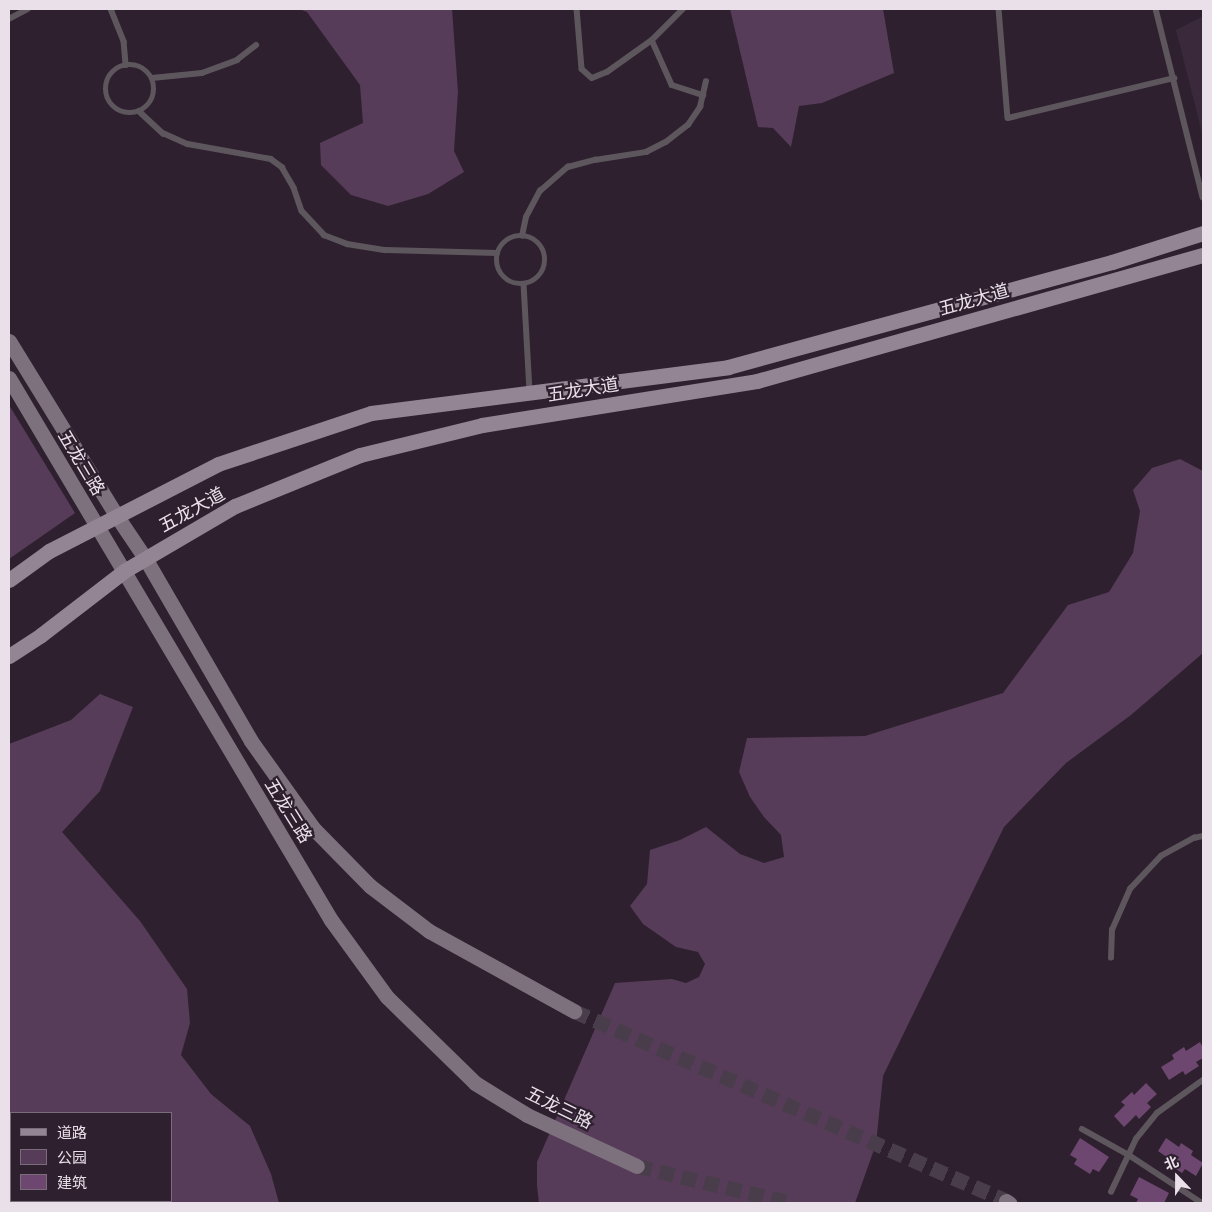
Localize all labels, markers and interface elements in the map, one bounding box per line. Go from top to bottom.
street label: 五龙大道 [936,280,1012,320]
street label: 五龙大道 [546,374,620,406]
street label: 五龙三路 [53,427,109,499]
street label: 五龙大道 [155,483,229,537]
street label: 五龙三路 [260,775,316,847]
street label: 五龙三路 [522,1083,596,1133]
legend [10,1112,172,1202]
text: 道路 [57,1123,87,1143]
text: 公园 [57,1148,87,1168]
north arrow [1152,1152,1202,1202]
text: 北 [1162,1152,1181,1174]
text: 建筑 [57,1173,87,1193]

